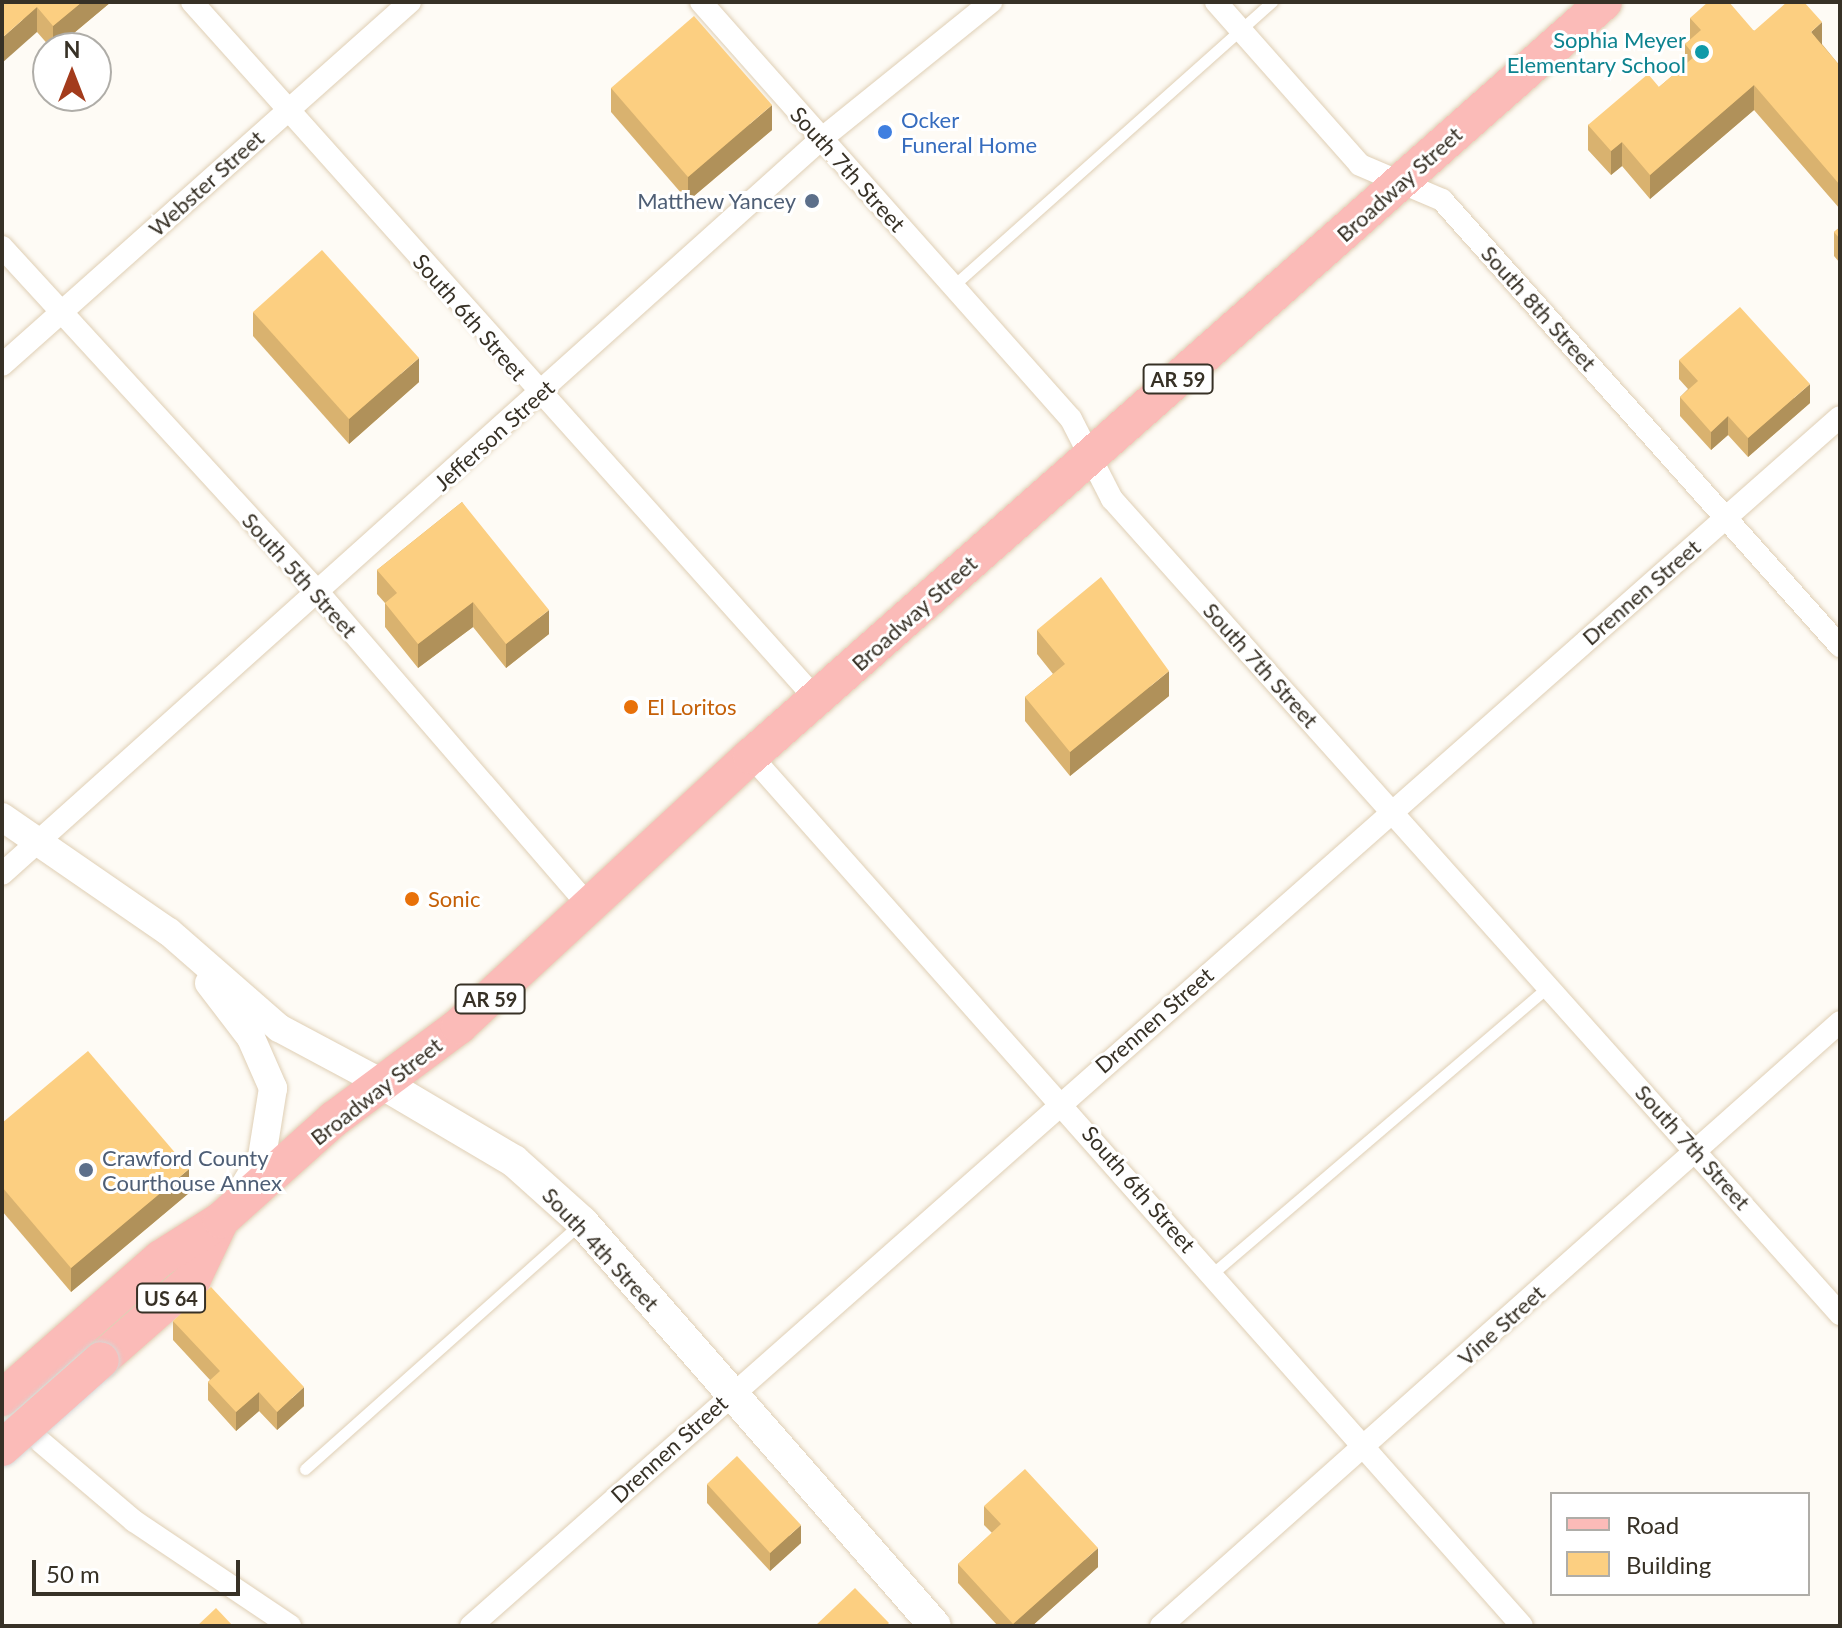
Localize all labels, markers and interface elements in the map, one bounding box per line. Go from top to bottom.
place label: Sophia Meyer Elementary School [1506,26,1686,78]
north arrow [32,32,112,112]
text: N [64,36,80,63]
marker: Sophia Meyer Elementary School [1693,43,1711,61]
street label: South 7th Street [785,101,911,237]
place label: Ocker Funeral Home [901,106,1037,158]
street label: Broadway Street [1331,121,1467,247]
marker: Ocker Funeral Home [876,123,894,141]
street label: Webster Street [143,124,269,242]
place label: Matthew Yancey [636,188,796,214]
marker: Matthew Yancey [803,192,821,210]
street label: South 8th Street [1476,240,1602,376]
street label: South 6th Street [408,248,532,386]
road number: AR 59 [1142,363,1214,395]
street label: Jefferson Street [429,374,559,496]
street label: South 5th Street [237,507,363,643]
street label: Drennen Street [1577,534,1705,650]
street label: Broadway Street [846,550,982,676]
street label: South 7th Street [1198,597,1324,733]
place label: El Loritos [647,694,737,720]
marker: El Loritos [622,698,640,716]
place label: Sonic [428,886,480,912]
marker: Sonic [403,890,421,908]
street label: Drennen Street [1090,962,1218,1078]
road number: AR 59 [454,983,526,1015]
street label: Broadway Street [305,1031,447,1151]
street label: South 7th Street [1630,1079,1756,1215]
street label: South 6th Street [1077,1120,1201,1258]
place label: Crawford County Courthouse Annex [102,1144,283,1196]
marker: Crawford County Courthouse Annex [77,1161,95,1179]
street label: South 4th Street [537,1182,665,1316]
street label: Vine Street [1452,1279,1550,1371]
road number: US 64 [135,1282,207,1314]
street label: Drennen Street [605,1390,733,1508]
legend [1550,1492,1810,1596]
text: Road [1626,1510,1679,1539]
scale bar [36,1544,244,1594]
text: Building [1626,1550,1711,1579]
text: 50 m [46,1559,100,1588]

